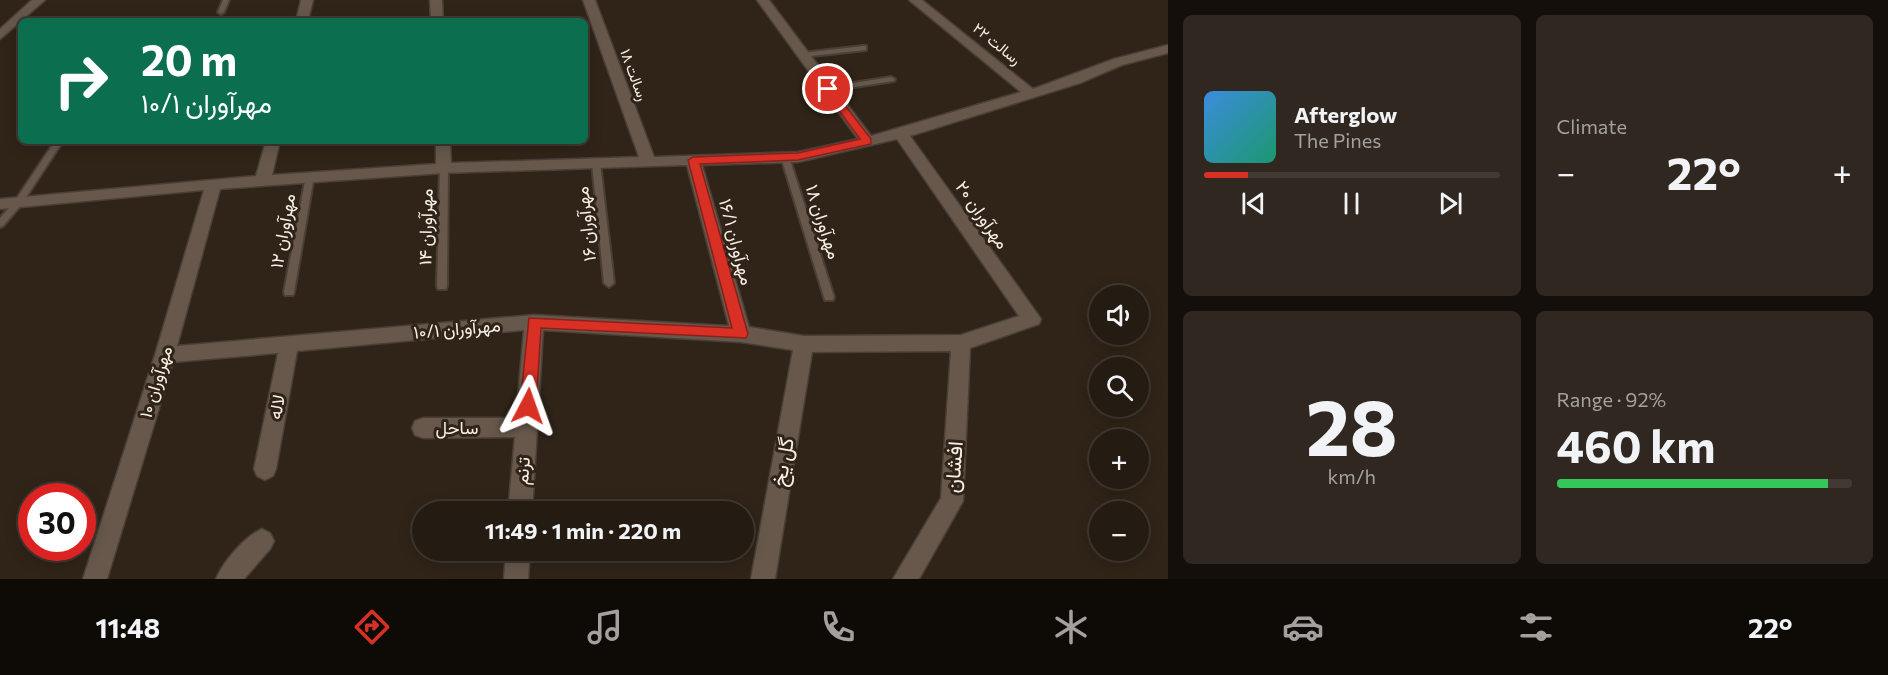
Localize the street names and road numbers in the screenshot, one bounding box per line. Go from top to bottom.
street label: رسالت ۲۲ [969,18,1025,69]
street label: رسالت ۱۸ [616,46,653,103]
street label: مهرآوران ۲۰ [951,176,1014,253]
street label: مهرآوران ۱۸ [801,182,846,262]
street label: مهرآوران ۱۶ [570,185,601,263]
street label: ۱۴ مهرآوران [413,188,438,266]
street label: مهرآوران ۱۲ [265,192,300,270]
street label: مهرآوران ۱۶/۱ [714,196,759,288]
street label: مهرآوران ۱۰/۱ [413,313,501,344]
street label: مهرآوران ۱۰ [134,343,177,421]
street label: لاله [263,393,289,421]
street label: ساحل [435,416,479,439]
street label: گل یخ [765,435,801,489]
street label: افشان [938,440,968,494]
street label: ترنم [510,456,536,486]

